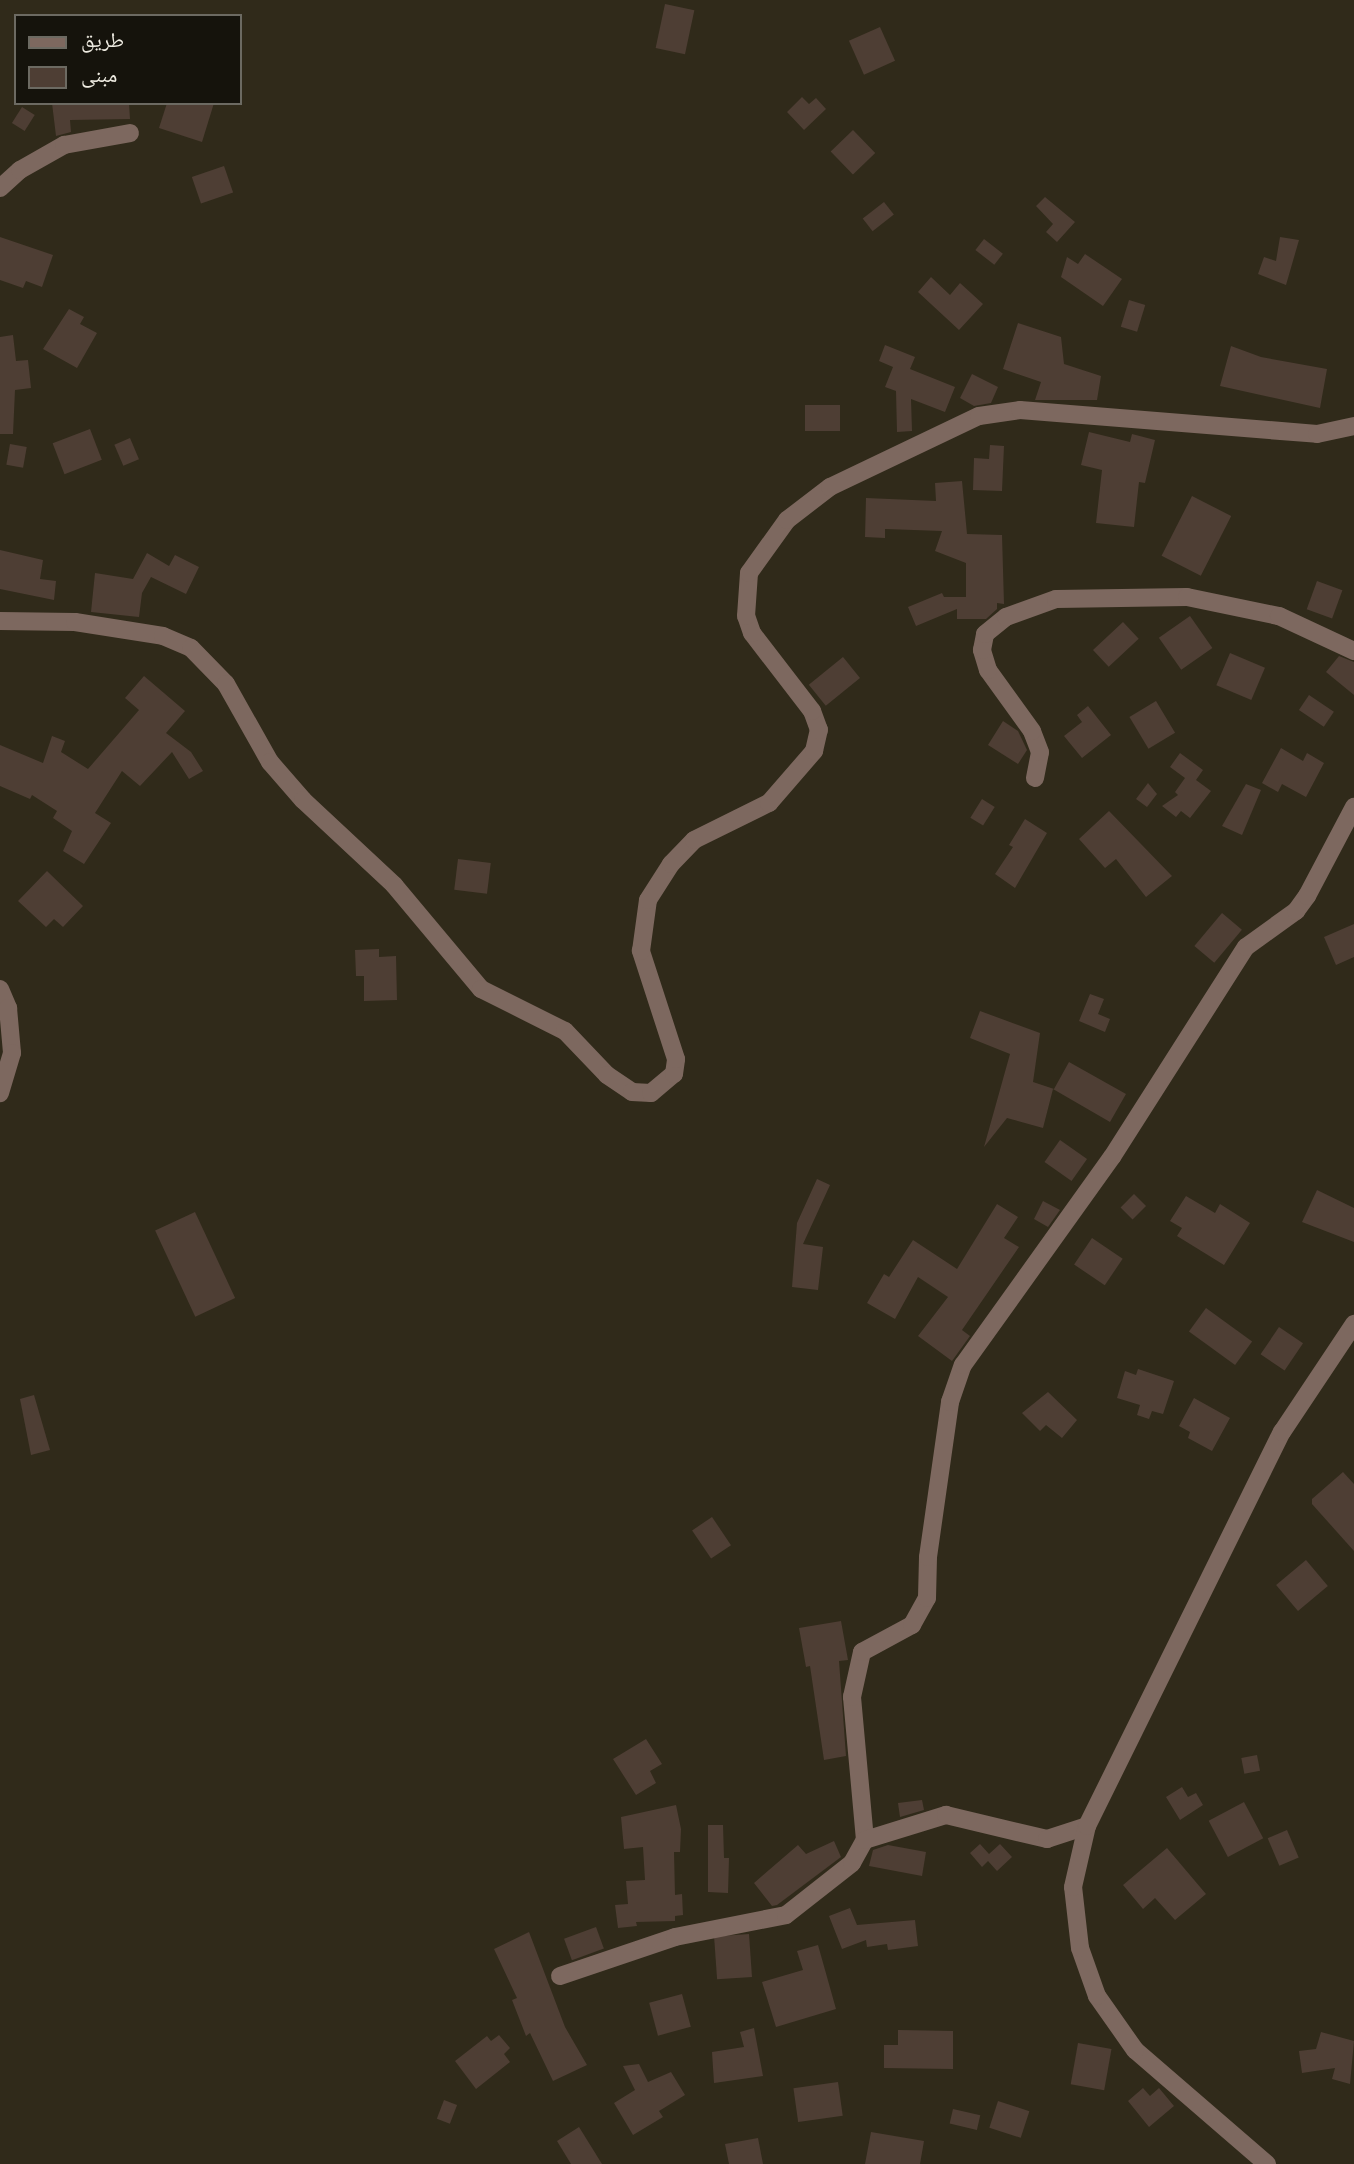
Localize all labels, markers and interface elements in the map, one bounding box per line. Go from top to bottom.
legend [14,14,242,105]
text: طريق [81,26,124,52]
text: مبنى [81,61,117,87]

